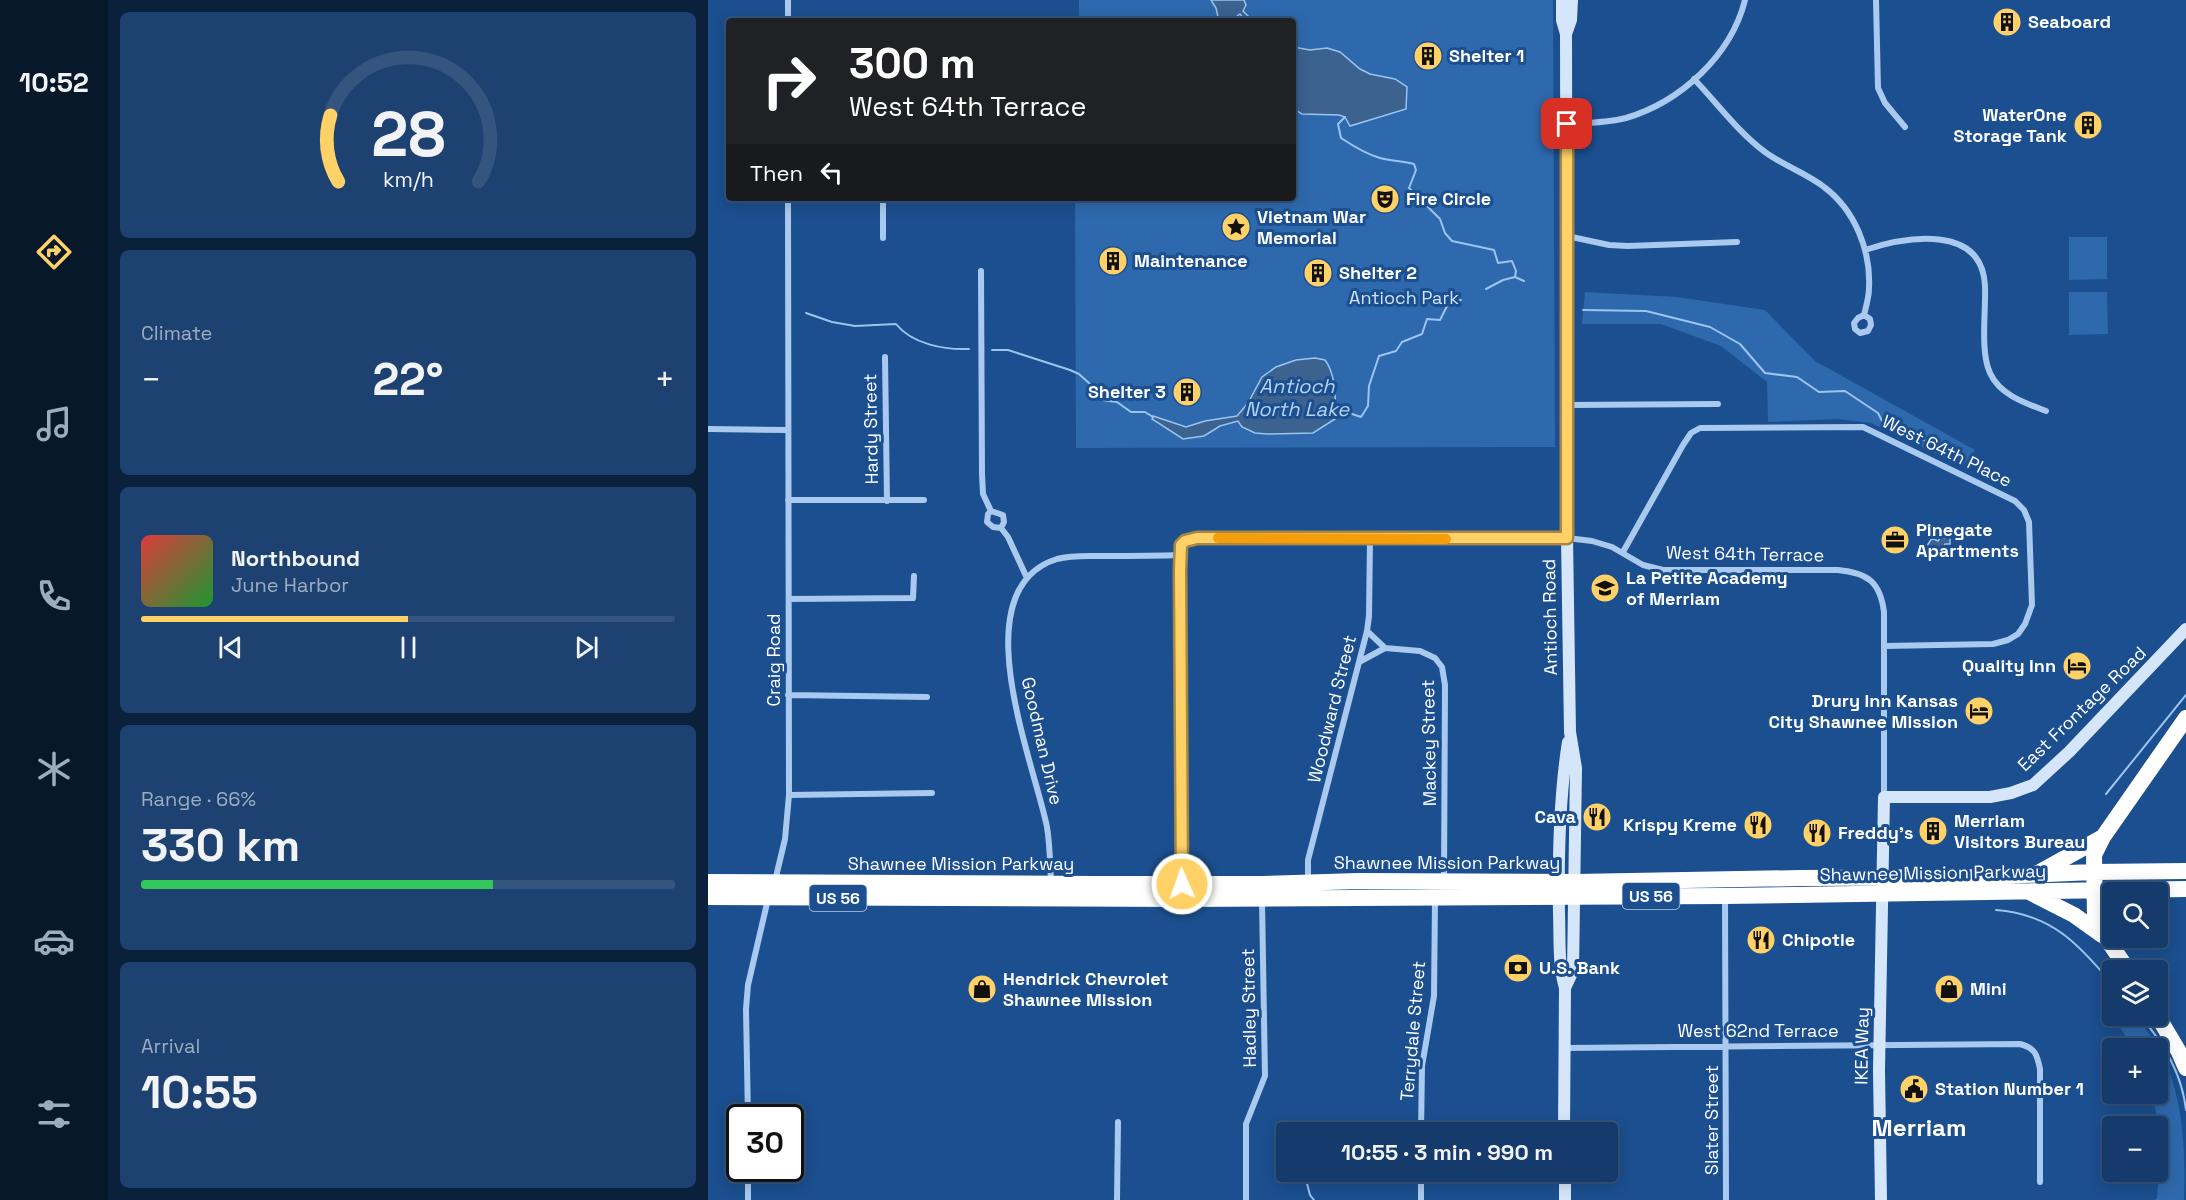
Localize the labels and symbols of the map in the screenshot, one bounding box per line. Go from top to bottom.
building icon: Seaboard [1991,6,2023,38]
place label: Seaboard [2028,10,2111,33]
building icon: Shelter 1 [1412,40,1444,72]
place label: Shelter 1 [1449,44,1524,67]
pin [1541,98,1592,149]
place label: WaterOne Storage Tank [1953,103,2067,147]
building icon: WaterOne Storage Tank [2072,109,2104,141]
theatre icon: Fire Circle [1369,183,1401,215]
place label: Fire Circle [1406,187,1491,210]
place label: Vietnam War Memorial [1257,205,1366,249]
place icon: Vietnam War Memorial [1220,211,1252,243]
building icon: Maintenance [1097,245,1129,277]
place label: Maintenance [1134,249,1248,272]
building icon: Shelter 2 [1302,257,1334,289]
place label: Shelter 2 [1339,261,1417,284]
park label: Antioch Park [1349,286,1459,309]
street label: Hardy Street [858,373,883,485]
water label: Antioch North Lake [1245,373,1350,422]
building icon: Shelter 3 [1171,376,1203,408]
place label: Shelter 3 [1088,380,1166,403]
street label: West 64th Place [1879,409,2016,492]
place label: Pinegate Apartments [1916,518,2019,562]
office icon: Pinegate Apartments [1879,524,1911,556]
street label: West 64th Terrace [1666,541,1824,566]
street label: Antioch Road [1537,559,1562,675]
place label: La Petite Academy of Merriam [1626,566,1787,610]
school or university icon: La Petite Academy of Merriam [1589,572,1621,604]
street label: Craig Road [762,613,785,707]
street label: Woodward Street [1302,633,1361,785]
street label: East Frontage Road [2013,641,2151,776]
hotel icon: Quality Inn [2061,650,2093,682]
place label: Quality Inn [1962,654,2056,677]
street label: Goodman Drive [1017,675,1068,807]
street label: Mackey Street [1416,679,1441,807]
place label: Drury Inn Kansas City Shawnee Mission [1768,689,1958,733]
hotel icon: Drury Inn Kansas City Shawnee Mission [1963,695,1995,727]
restaurant icon: Cava [1581,801,1613,833]
place label: Cava [1534,805,1577,828]
restaurant icon: Krispy Kreme [1742,809,1774,841]
place label: Merriam Visitors Bureau [1954,809,2085,853]
place label: Krispy Kreme [1623,813,1737,836]
building icon: Merriam Visitors Bureau [1917,815,1949,847]
restaurant icon: Freddy's [1801,817,1833,849]
place label: Freddy's [1838,821,1913,844]
street label: Shawnee Mission Parkway [1334,851,1560,874]
street label: Shawnee Mission Parkway [848,852,1074,875]
position arrow [1150,852,1214,916]
street label: Shawnee Mission Parkway [1819,859,2046,886]
road number: US 56 [1622,883,1680,909]
road number: US 56 [810,885,866,911]
restaurant icon: Chipotle [1745,924,1777,956]
place label: Chipotle [1782,928,1855,951]
street label: Hadley Street [1236,948,1261,1068]
bank icon: U.S. Bank [1502,952,1534,984]
place label: U.S. Bank [1539,956,1620,979]
street label: Terrydale Street [1395,960,1430,1102]
place label: Hendrick Chevrolet Shawnee Mission [1003,967,1169,1011]
shop icon: Hendrick Chevrolet Shawnee Mission [966,973,998,1005]
shop icon: Mini [1933,973,1965,1005]
place label: Mini [1970,977,2007,1000]
street label: IKEA Way [1849,1007,1874,1085]
street label: West 62nd Terrace [1677,1019,1839,1042]
street label: Slater Street [1700,1065,1723,1175]
public building icon: Station Number 1 [1898,1073,1930,1105]
place label: Station Number 1 [1935,1077,2084,1100]
speed limit sign: 30 [726,1104,804,1182]
district label: Merriam [1872,1112,1966,1143]

